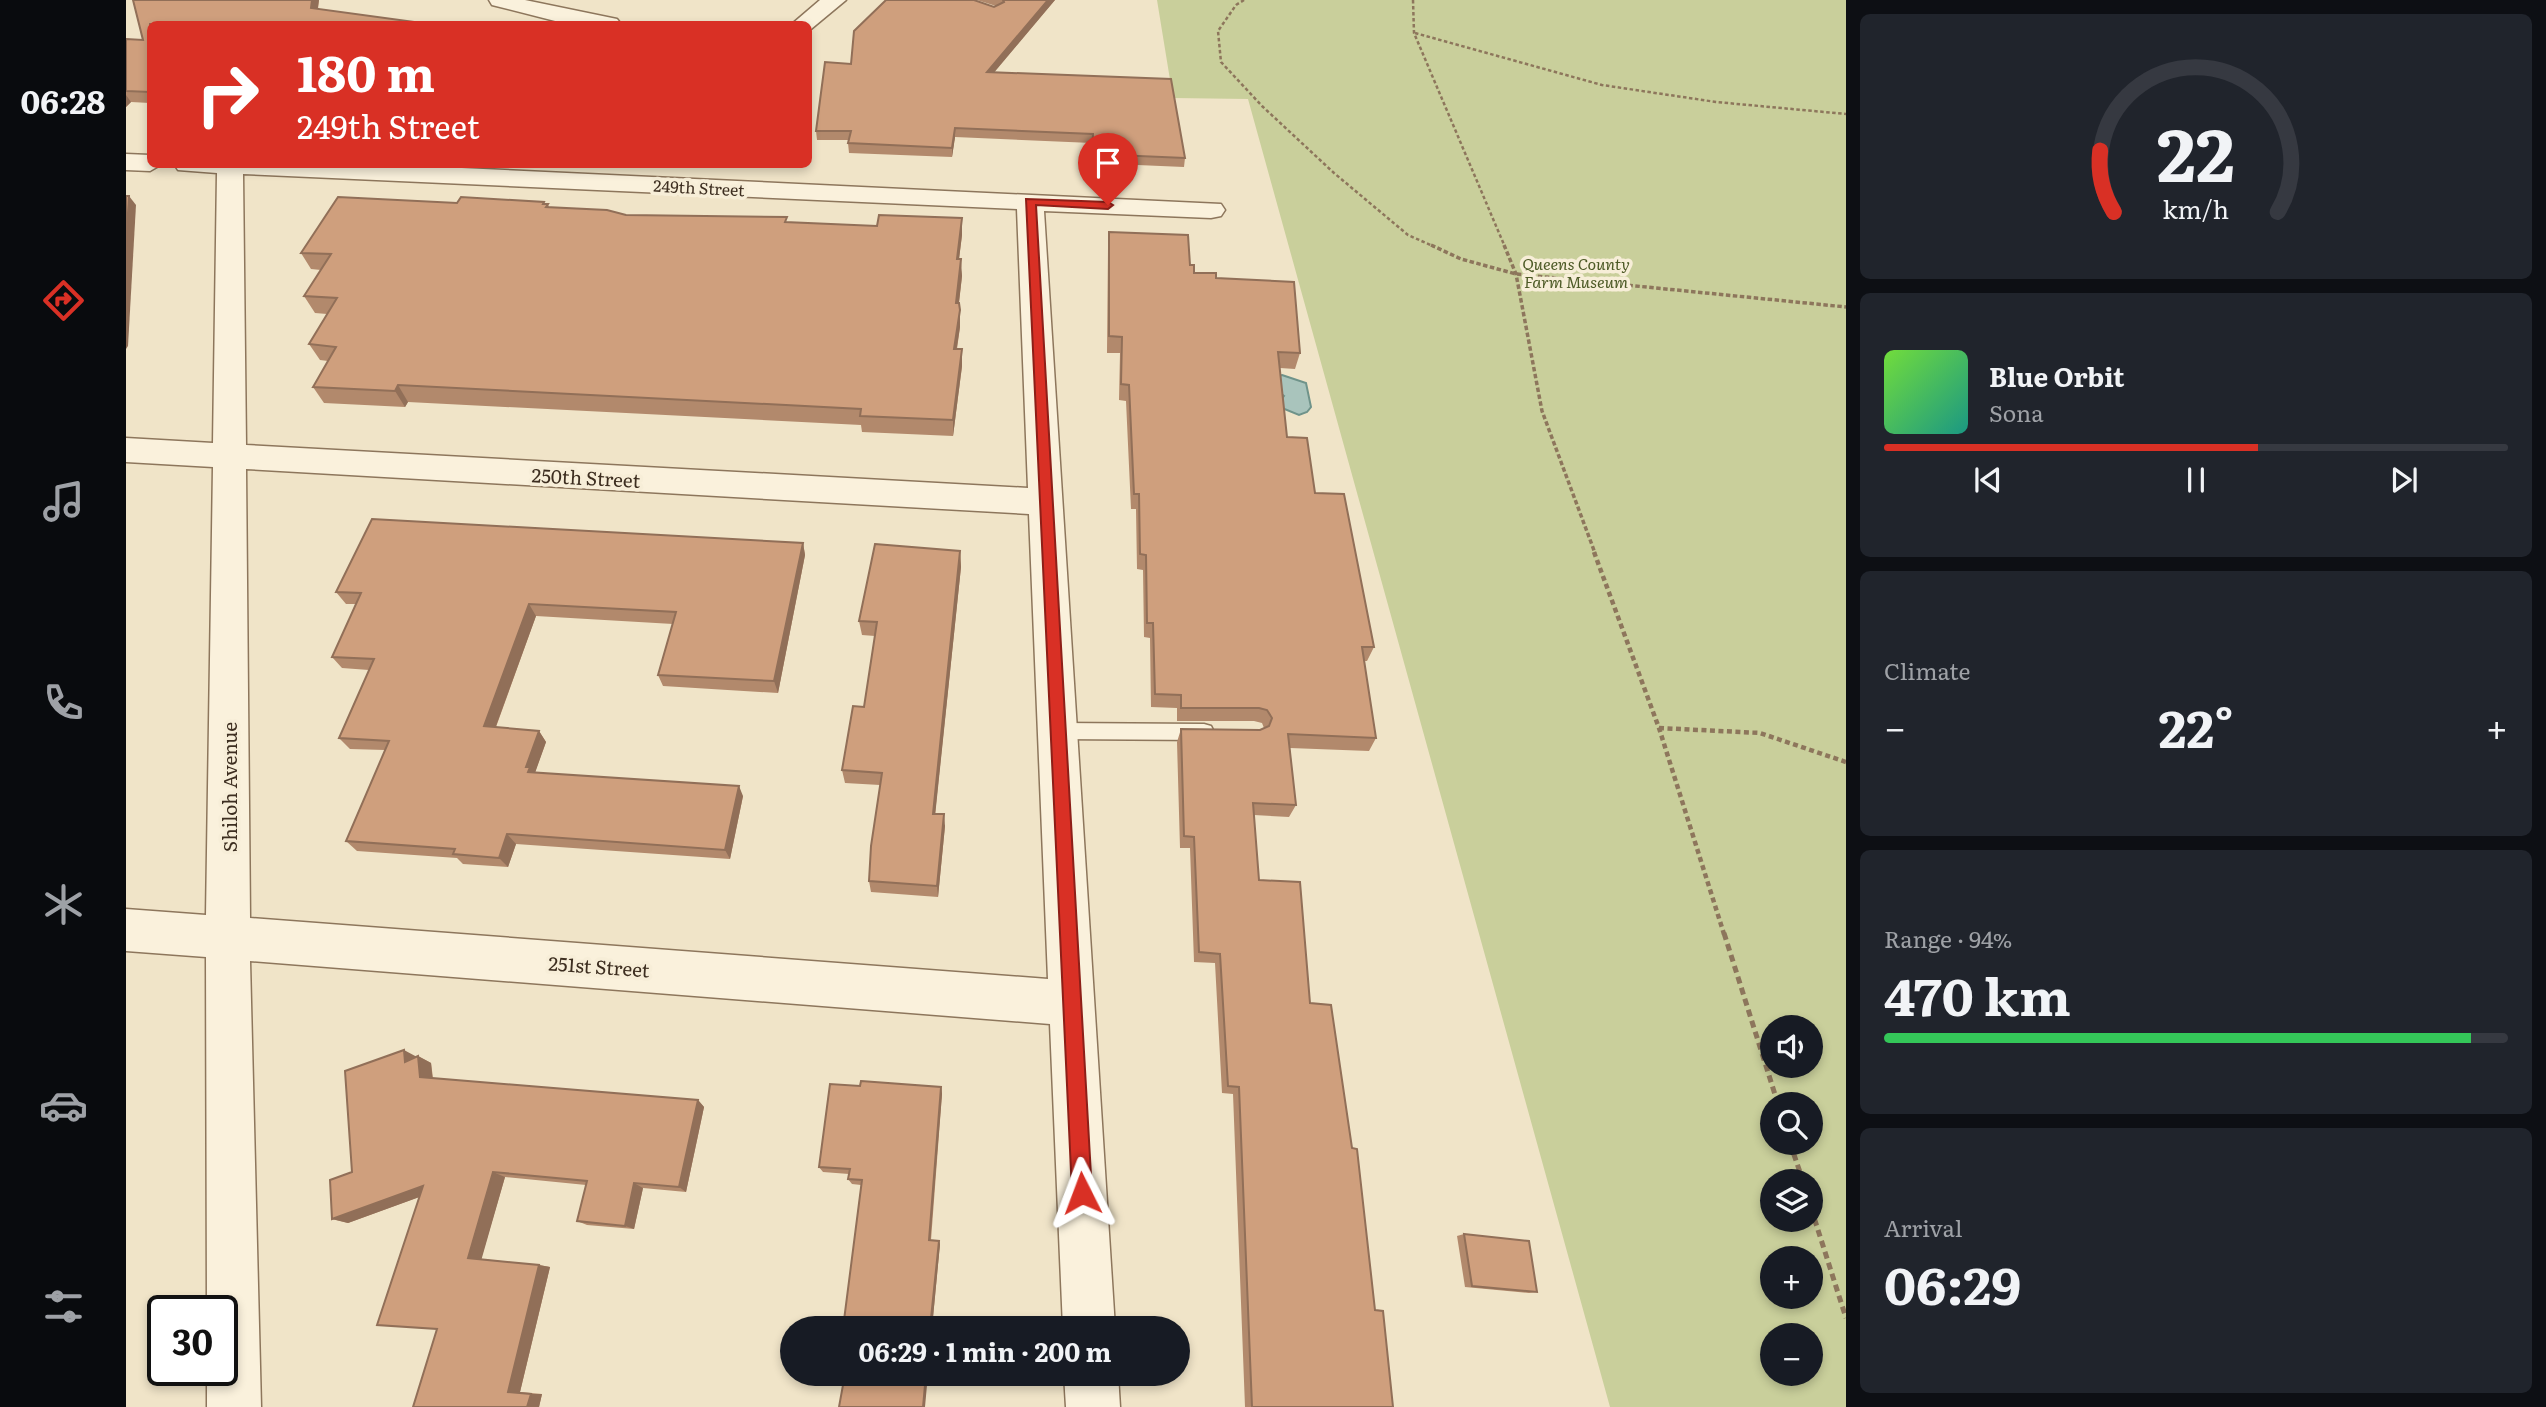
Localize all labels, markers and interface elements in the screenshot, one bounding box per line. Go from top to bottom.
text: 180 m [297,34,435,107]
icon: right [182,49,273,140]
text: 06:28 [21,76,105,124]
text: 22 [2157,97,2235,205]
text: 249th Street [297,101,480,149]
pin [1078,133,1138,205]
icon: arrive [1089,144,1127,182]
street label: 249th Street [653,173,746,201]
text: km/h [2163,190,2229,227]
park label: Queens County Farm Museum [1522,251,1630,293]
icon: directions [39,276,88,325]
text: Blue Orbit [1989,356,2124,395]
text: Sona [1989,395,2044,429]
street label: 250th Street [531,460,641,494]
icon: previous [1969,461,2007,499]
icon: pause [2177,461,2215,499]
icon: next [2385,461,2423,499]
icon: music [39,477,88,526]
text: Climate [1884,653,1970,687]
icon: phone [39,678,88,727]
text: 22° [2158,687,2234,764]
text: − [1884,697,1906,754]
text: + [2486,697,2508,754]
street label: Shiloh Avenue [215,722,243,852]
icon: climate [39,880,88,929]
text: Range · 94% [1884,921,2012,955]
street label: 251st Street [548,949,651,984]
text: 470 km [1884,955,2071,1032]
map controls [1760,1015,1823,1386]
button: sound [1760,1015,1823,1078]
icon: car [39,1081,88,1130]
button: search [1760,1092,1823,1155]
position arrow [1045,1156,1119,1230]
button: layers [1760,1169,1823,1232]
text: Arrival [1884,1210,1963,1244]
text: 06:29 [1884,1244,2021,1321]
button: + [1760,1246,1823,1309]
icon: filters [39,1282,88,1331]
speed limit sign: 30 [147,1295,238,1386]
button: − [1760,1323,1823,1386]
text: 06:29 · 1 min · 200 m [858,1331,1112,1370]

